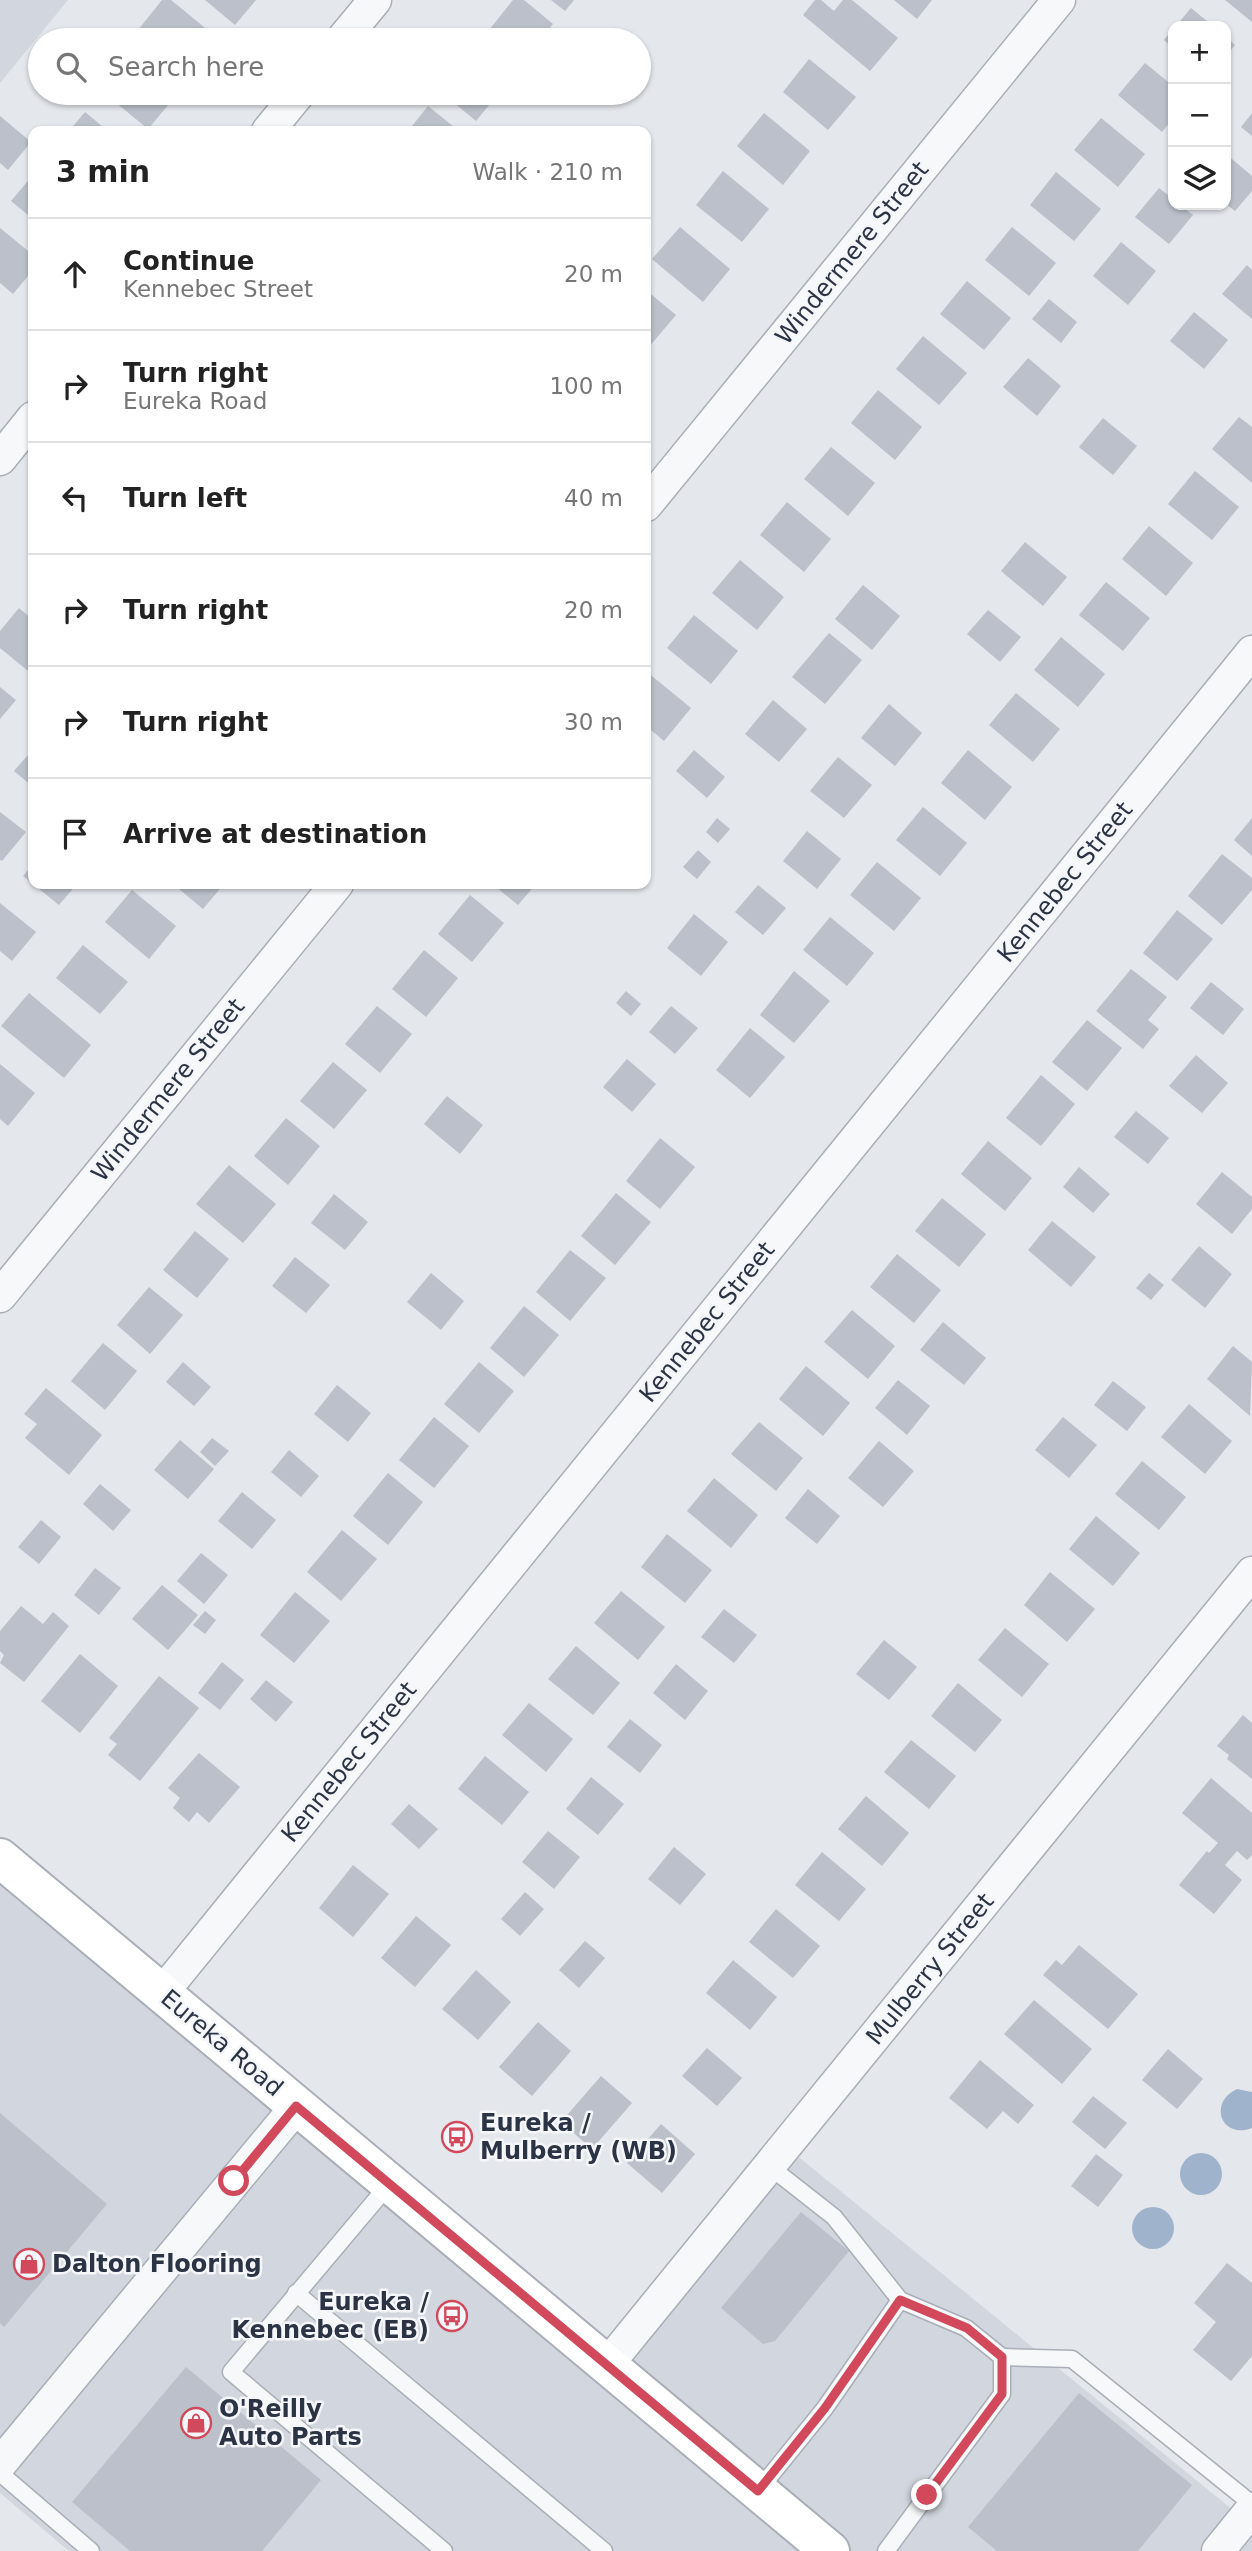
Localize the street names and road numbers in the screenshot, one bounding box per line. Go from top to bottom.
street label: Windermere Street [770,156,934,350]
street label: Kennebec Street [992,796,1138,968]
street label: Windermere Street [86,993,250,1187]
street label: Kennebec Street [634,1236,780,1408]
street label: Kennebec Street [276,1676,422,1848]
street label: Mulberry Street [860,1888,1000,2050]
street label: Eureka Road [155,1984,289,2102]

